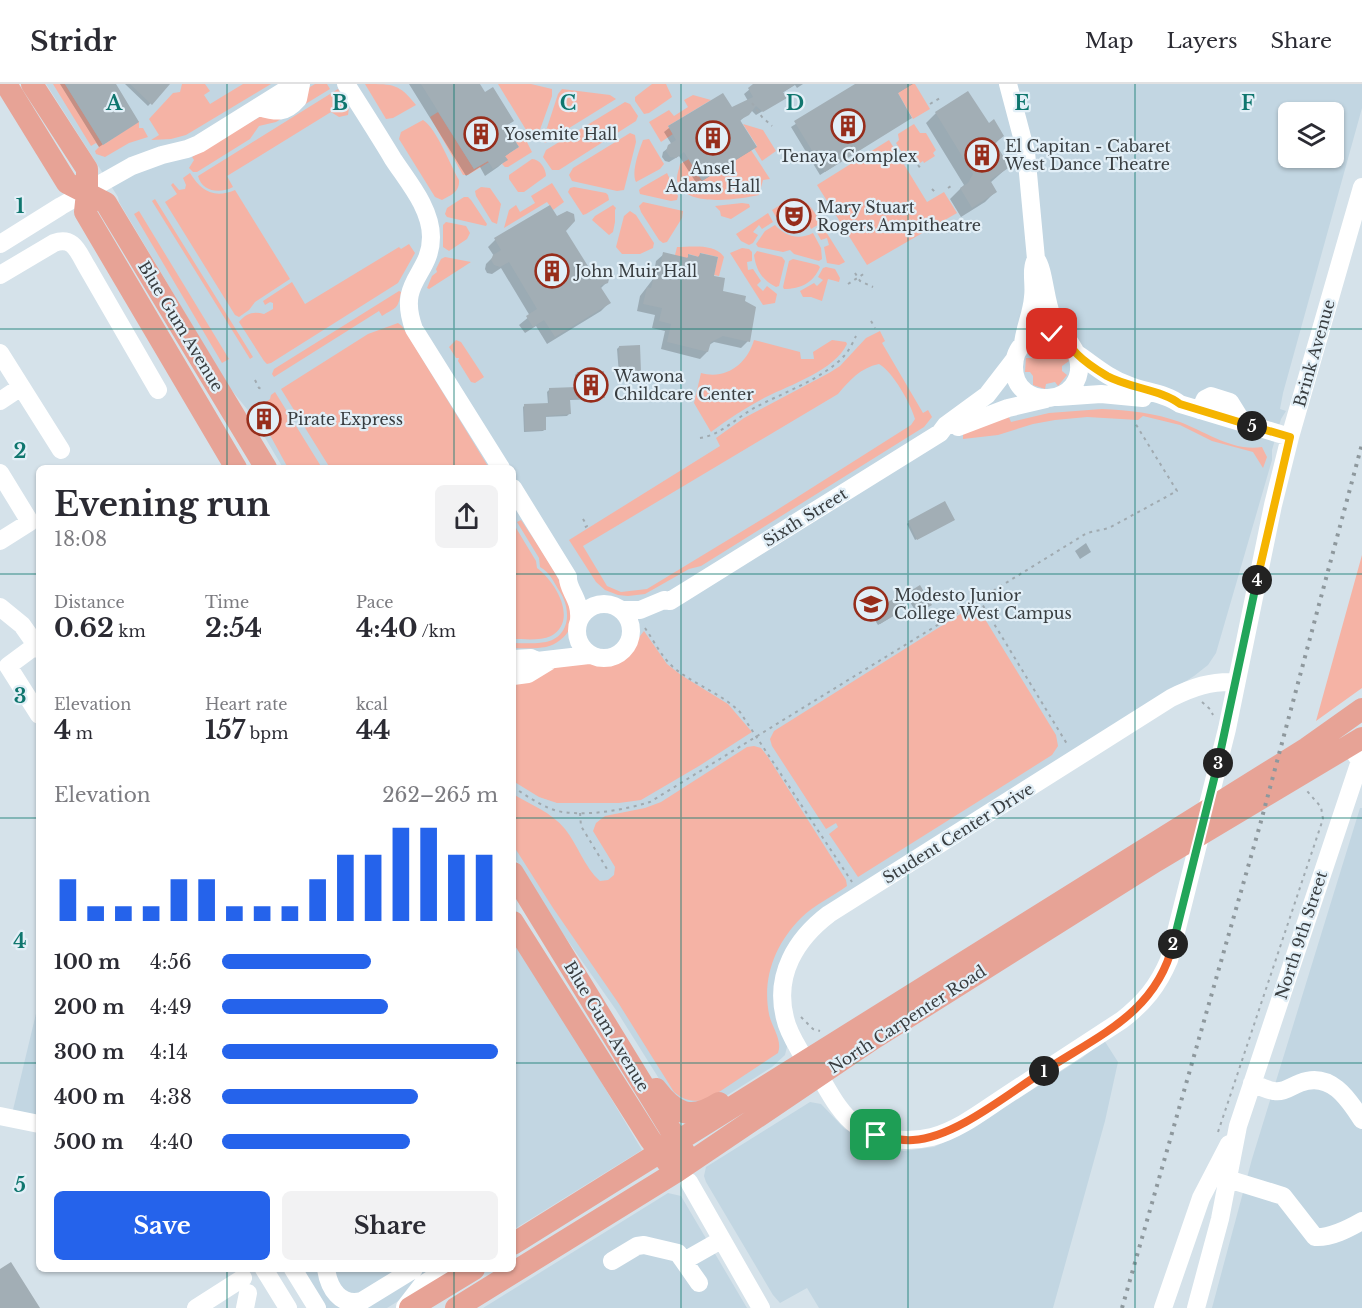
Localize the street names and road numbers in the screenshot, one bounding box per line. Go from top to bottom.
street label: Blue Gum Avenue [134,257,228,395]
street label: Brink Avenue [1289,297,1339,409]
street label: Sixth Street [759,483,851,551]
street label: Student Center Drive [879,778,1037,888]
street label: North 9th Street [1271,868,1331,1002]
street label: Blue Gum Avenue [560,957,654,1095]
street label: North Carpenter Road [825,960,990,1077]

